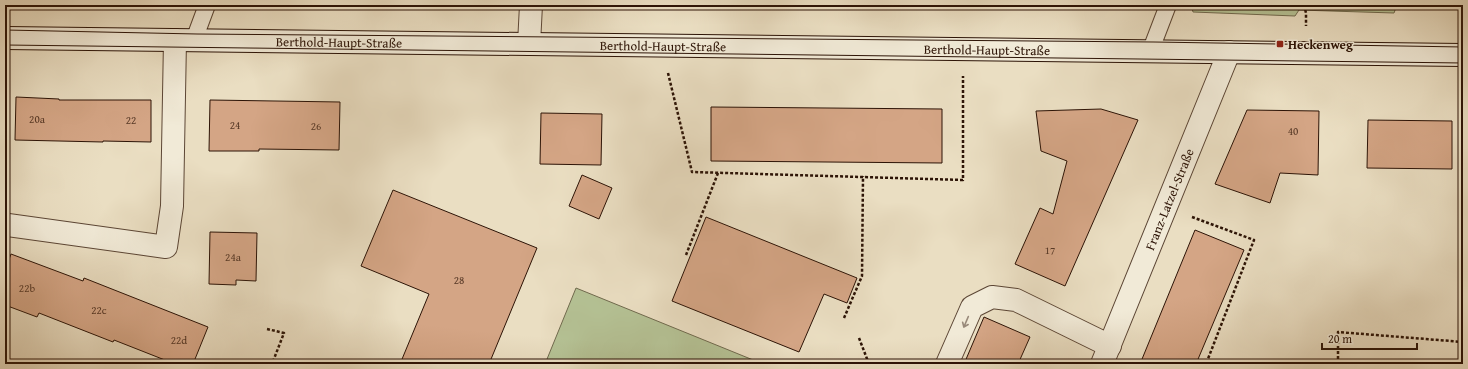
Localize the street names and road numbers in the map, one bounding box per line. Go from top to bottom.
street label: Berthold-Haupt-Straße [276,32,402,52]
street label: Berthold-Haupt-Straße [600,35,726,56]
street label: Berthold-Haupt-Straße [924,39,1050,60]
street label: Franz-Latzel-Straße [1140,145,1198,253]

